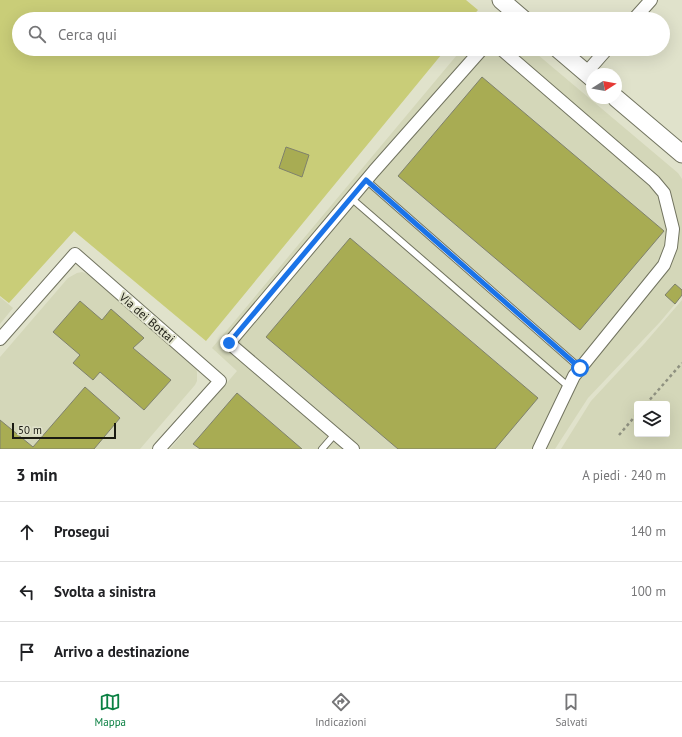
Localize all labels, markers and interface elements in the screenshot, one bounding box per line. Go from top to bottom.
search box [12,12,670,56]
icon: search [26,23,48,45]
text: Cerca qui [58,25,117,44]
north arrow [586,68,622,104]
street label: Via dei Bottai [116,289,178,346]
route end [220,334,238,352]
route start [571,359,589,377]
map controls [634,401,670,437]
button: layers [634,401,670,437]
scale bar [12,421,116,440]
text: 50 m [18,423,42,437]
text: 3 min [16,464,57,486]
text: A piedi · 240 m [582,467,666,484]
icon: ahead [16,521,38,543]
text: Prosegui [54,522,110,541]
text: 140 m [631,523,666,540]
icon: left [16,581,38,603]
text: Svolta a sinistra [54,582,156,601]
text: 100 m [631,583,666,600]
icon: arrive [16,641,38,663]
text: Arrivo a destinazione [54,642,189,661]
tab: Mappa [95,691,126,729]
tab: Indicazioni [315,691,366,729]
tab: Salvati [555,691,587,729]

